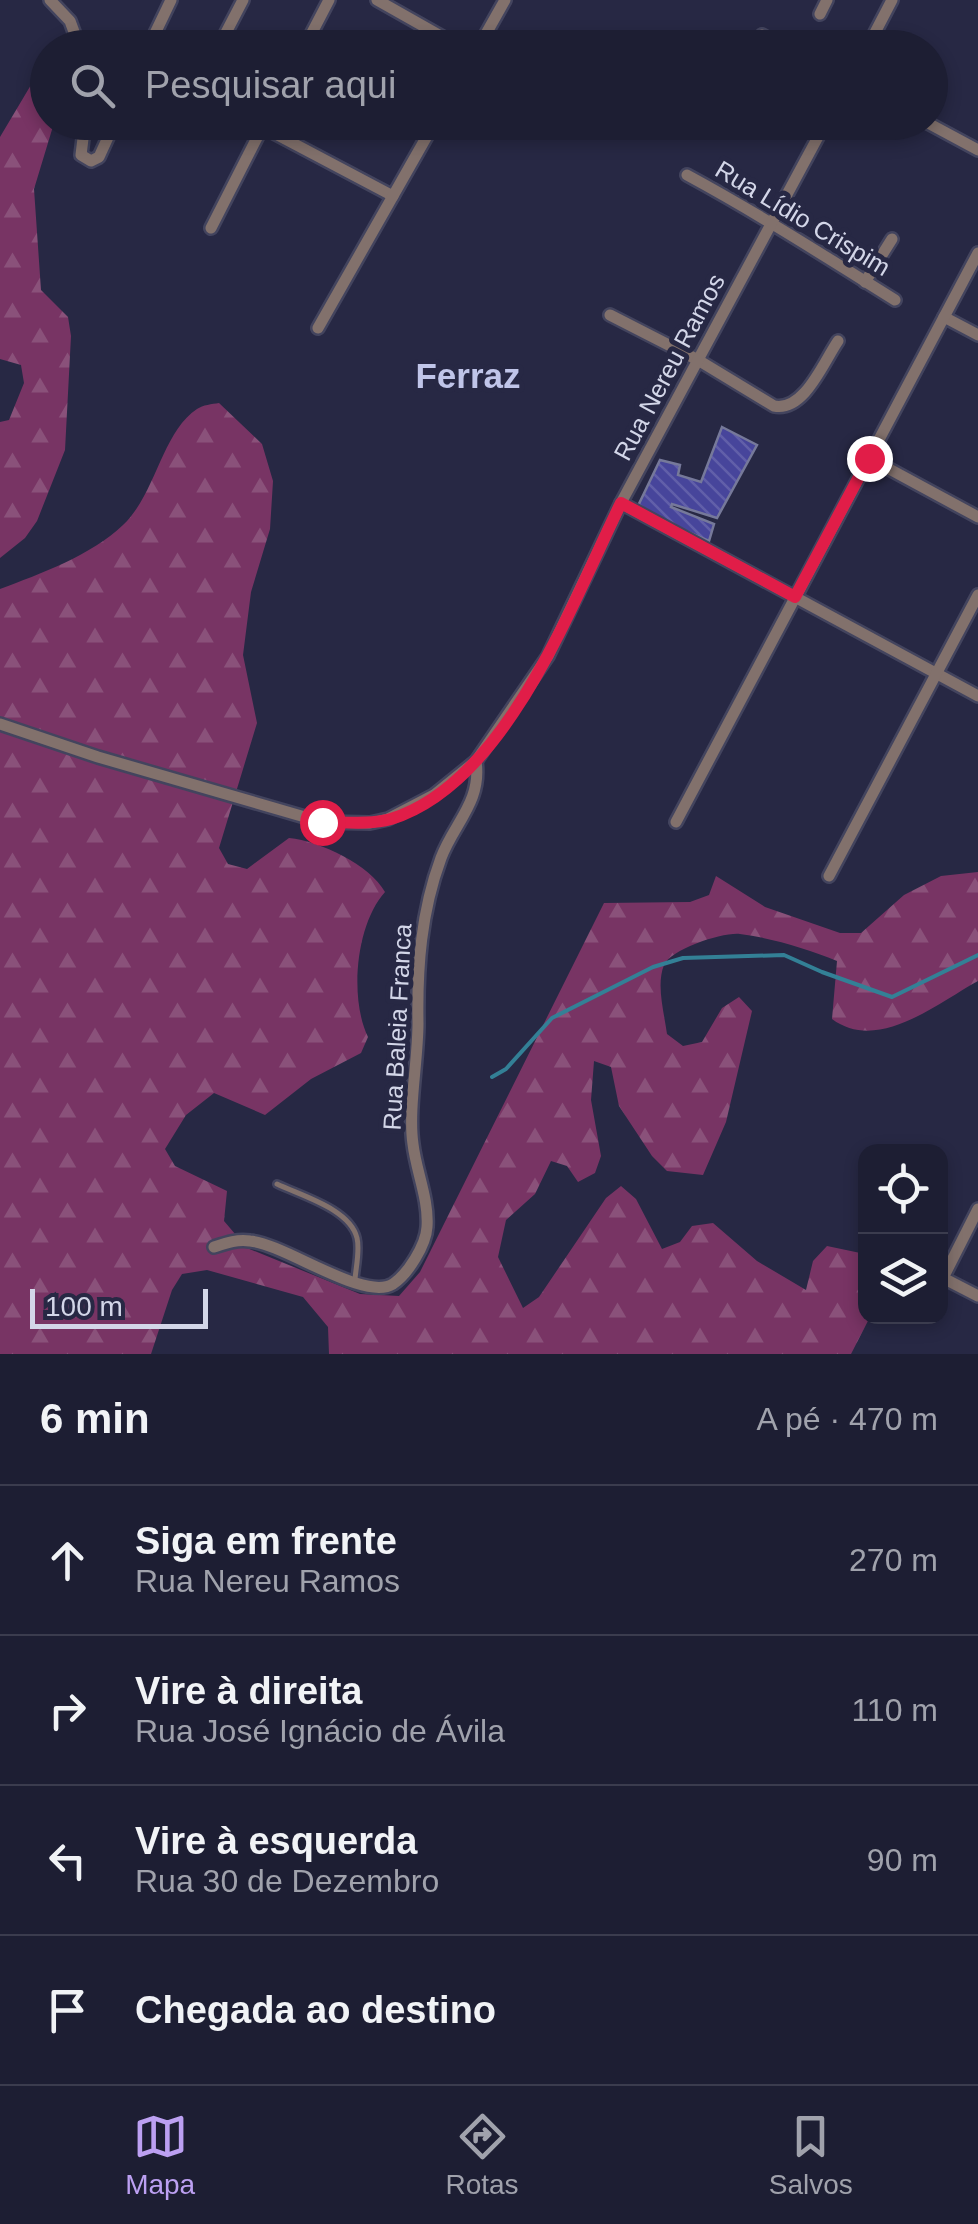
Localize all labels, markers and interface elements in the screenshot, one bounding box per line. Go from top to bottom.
search box [30,30,948,140]
icon: search [65,58,120,113]
text: Pesquisar aqui [145,64,396,106]
street label: Rua Lídio Crispim [711,155,895,281]
street label: Rua Nereu Ramos [608,269,730,465]
district label: Ferraz [415,356,521,395]
route end [847,436,893,482]
route start [300,800,346,846]
street label: Rua Baleia Franca [378,923,416,1131]
map controls [858,1144,948,1324]
button: locate [858,1144,948,1234]
button: layers [858,1234,948,1324]
scale bar [30,1284,208,1328]
text: 100 m [45,1291,123,1322]
text: 6 min [40,1395,150,1442]
text: A pé · 470 m [757,1401,938,1437]
text: Siga em frente [135,1520,397,1562]
icon: ahead [40,1533,95,1588]
text: 270 m [849,1542,938,1578]
text: Rua Nereu Ramos [135,1563,400,1599]
text: Vire à direita [135,1670,362,1712]
icon: right [40,1683,95,1738]
text: 110 m [851,1692,938,1728]
text: Rua José Ignácio de Ávila [135,1713,505,1749]
text: Vire à esquerda [135,1820,417,1862]
icon: left [40,1833,95,1888]
text: 90 m [867,1842,938,1878]
text: Rua 30 de Dezembro [135,1863,439,1899]
icon: arrive [40,1983,95,2038]
text: Chegada ao destino [135,1989,496,2031]
tab: Mapa [125,2109,195,2201]
tab: Rotas [445,2109,519,2201]
tab: Salvos [769,2109,853,2201]

